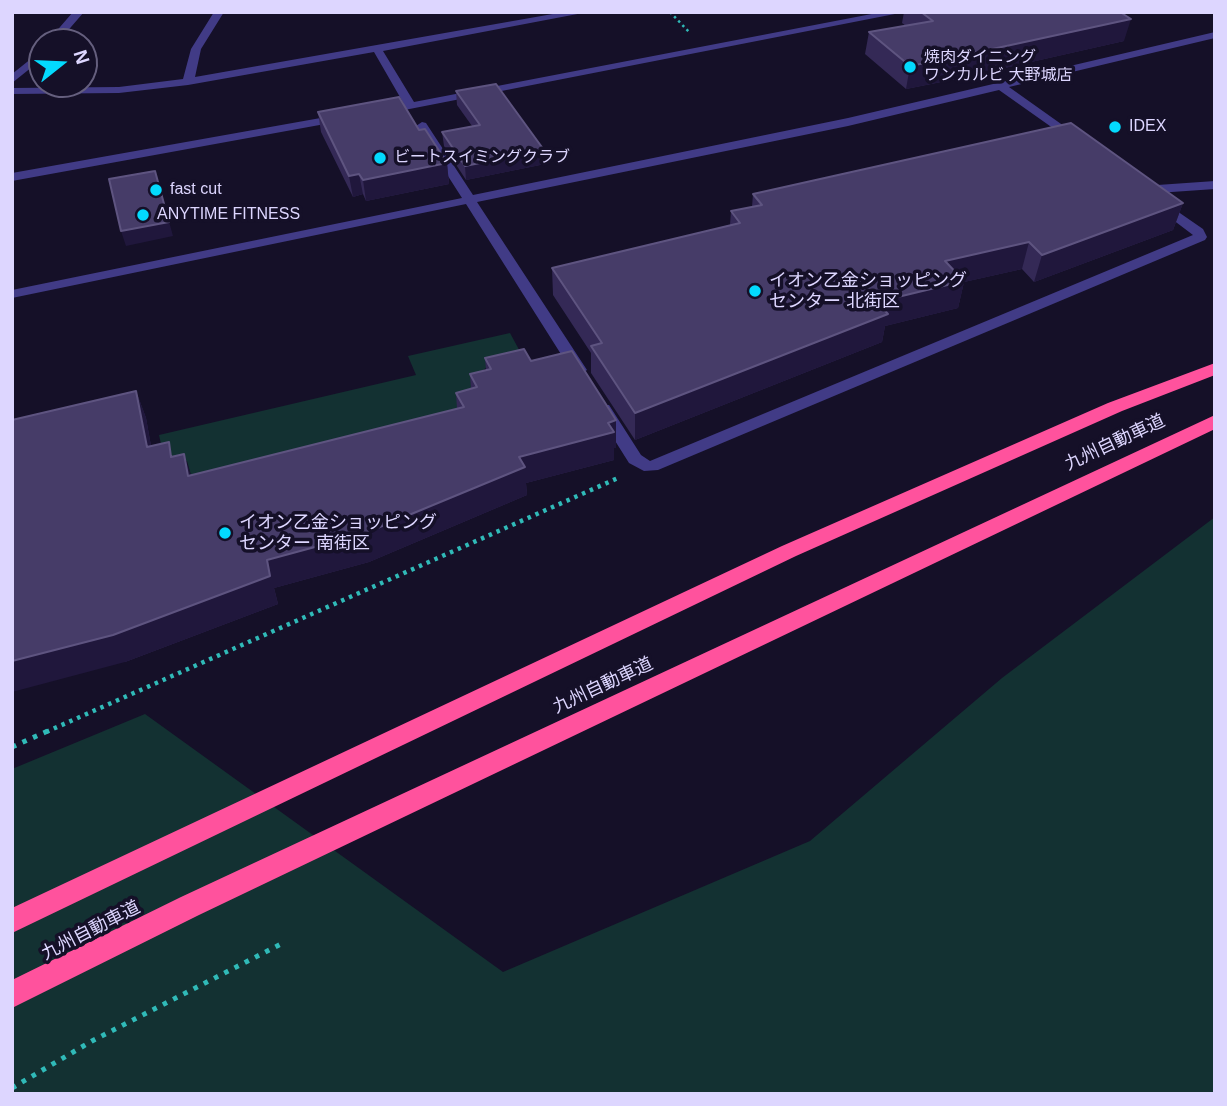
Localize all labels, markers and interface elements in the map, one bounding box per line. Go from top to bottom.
north arrow [28,28,98,98]
text: N [69,47,94,67]
place label: 焼肉ダイニング ワンカルビ 大野城店 [924,48,1072,86]
marker: 焼肉ダイニング ワンカルビ 大野城店 [902,59,918,75]
place label: IDEX [1129,117,1166,137]
marker: IDEX [1107,119,1123,135]
place label: ビートスイミングクラブ [394,148,570,168]
marker: ビートスイミングクラブ [372,150,388,166]
place label: fast cut [170,180,222,200]
marker: fast cut [148,182,164,198]
place label: ANYTIME FITNESS [157,205,300,225]
marker: ANYTIME FITNESS [135,207,151,223]
place label: イオン乙金ショッピング センター 北街区 [769,270,967,312]
marker: イオン乙金ショッピング センター 北街区 [747,283,763,299]
street label: 九州自動車道 [1061,410,1169,476]
place label: イオン乙金ショッピング センター 南街区 [239,512,437,554]
marker: イオン乙金ショッピング センター 南街区 [217,525,233,541]
street label: 九州自動車道 [549,653,657,719]
street label: 九州自動車道 [38,897,144,965]

